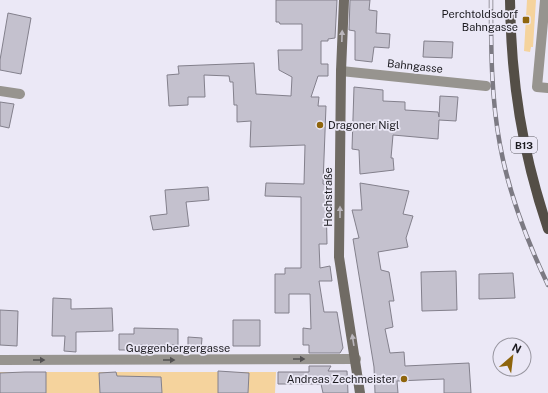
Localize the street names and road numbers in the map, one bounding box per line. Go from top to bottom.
street label: Bahngasse [386,57,444,75]
road number: B13 [511,137,537,153]
street label: Hochstraße [322,167,334,227]
street label: Guggenbergergasse [126,342,230,354]

